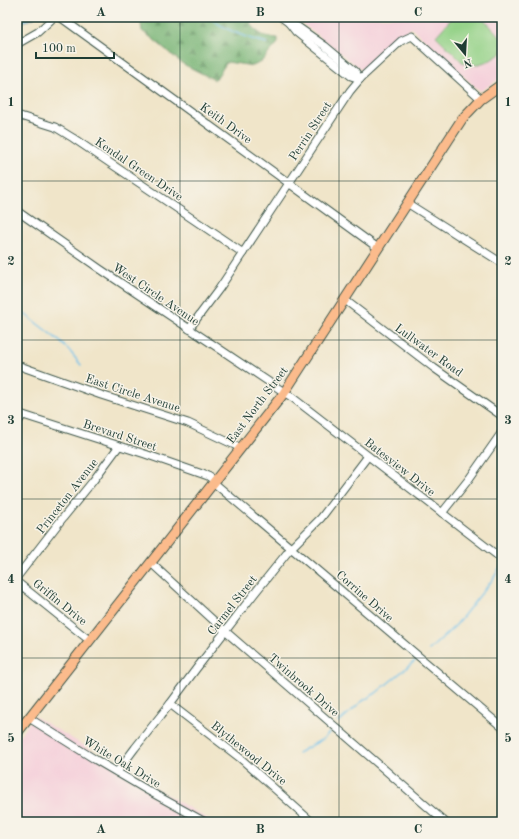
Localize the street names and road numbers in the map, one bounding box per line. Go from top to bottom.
street label: Perrin Street [287,100,334,163]
street label: Keith Drive [197,101,254,147]
street label: Kendal Green Drive [92,136,185,204]
street label: West Circle Avenue [110,261,201,328]
street label: Lullwater Road [392,322,465,379]
street label: East North Street [225,365,291,446]
street label: East Circle Avenue [84,373,182,415]
street label: Brevard Street [81,418,158,454]
street label: Batesview Drive [362,437,437,499]
street label: Princeton Avenue [35,456,101,536]
street label: Corrine Drive [334,569,396,625]
street label: Carmel Street [206,573,260,638]
street label: Griffin Drive [30,577,89,628]
street label: Twinbrook Drive [266,652,341,720]
street label: Blythewood Drive [208,720,289,788]
street label: White Oak Drive [80,735,163,791]

